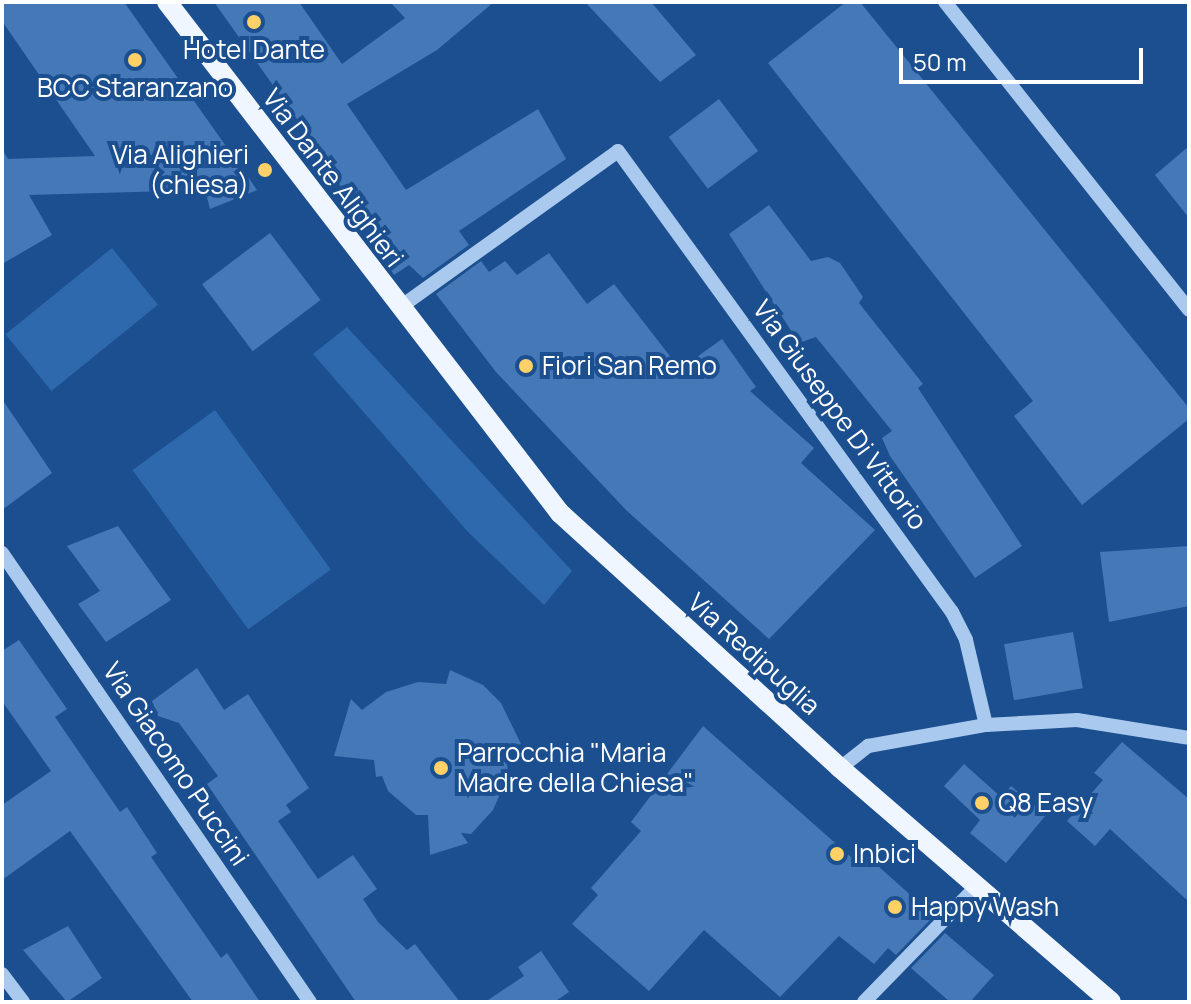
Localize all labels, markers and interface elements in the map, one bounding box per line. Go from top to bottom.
marker: Hotel Dante [245,13,263,31]
scale bar [903,32,1147,82]
place label: Hotel Dante [183,34,325,66]
text: 50 m [913,45,967,78]
marker: BCC Staranzano [126,51,144,69]
place label: BCC Staranzano [37,72,233,104]
street label: Via Dante Alighieri [256,83,410,273]
place label: Via Alighieri (chiesa) [112,139,249,200]
marker: Via Alighieri (chiesa) [256,161,274,179]
street label: Via Giuseppe Di Vittorio [746,294,934,536]
place label: Fiori San Remo [542,350,717,382]
marker: Fiori San Remo [517,357,535,375]
street label: Via Redipuglia [682,587,826,721]
street label: Via Giacomo Puccini [96,656,256,872]
place label: Parrocchia "Maria Madre della Chiesa" [457,737,694,798]
marker: Parrocchia "Maria Madre della Chiesa" [432,759,450,777]
place label: Q8 Easy [998,787,1093,819]
marker: Q8 Easy [973,794,991,812]
place label: Inbici [853,838,916,870]
marker: Inbici [828,845,846,863]
place label: Happy Wash [911,891,1059,923]
marker: Happy Wash [886,898,904,916]

